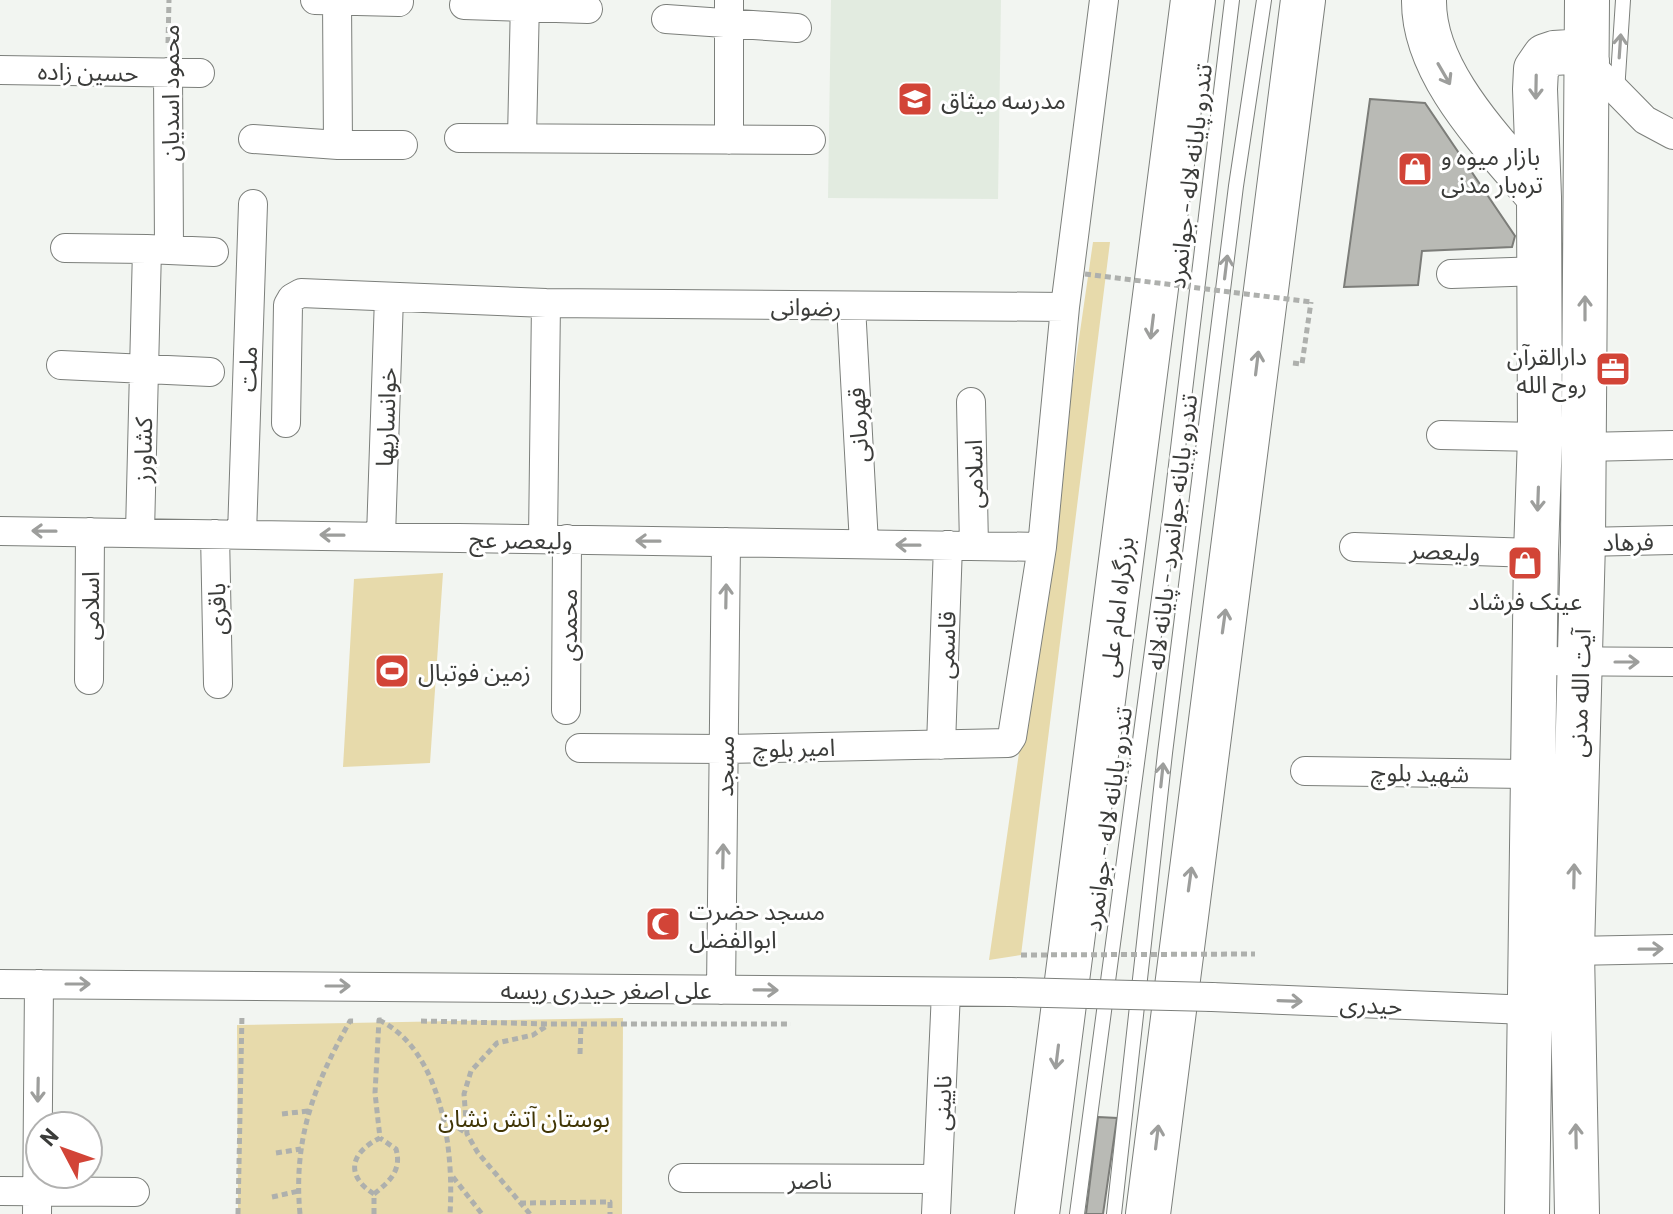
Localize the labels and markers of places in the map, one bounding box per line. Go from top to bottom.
school or university icon: مدرسه میثاق [896,80,934,118]
place label: مدرسه میثاق [941,85,1066,115]
place label: بازار میوه و تره‌بار مدنی [1441,141,1543,199]
shop icon: بازار میوه و تره‌بار مدنی [1396,150,1434,188]
place label: دارالقرآن روح الله [1507,341,1587,402]
office icon: دارالقرآن روح الله [1594,350,1632,388]
shop icon: عینک فرشاد [1506,544,1544,582]
place label: عینک فرشاد [1468,586,1582,616]
sports icon: زمین فوتبال [373,652,411,690]
place label: زمین فوتبال [418,657,531,687]
place label: مسجد حضرت ابوالفضل [689,896,825,954]
mosque icon: مسجد حضرت ابوالفضل [644,905,682,943]

